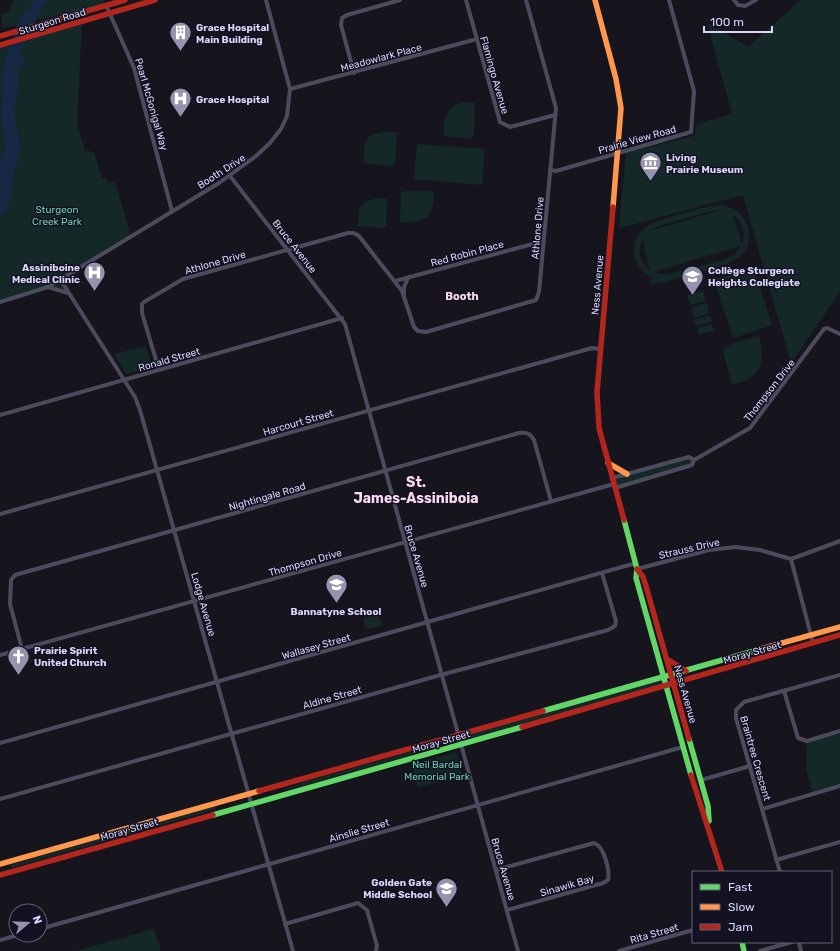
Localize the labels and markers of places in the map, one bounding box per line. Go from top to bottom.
building icon: Grace Hospital Main Building [167,20,193,53]
place label: Grace Hospital Main Building [196,22,269,46]
hospital icon: Grace Hospital [168,86,194,119]
place label: Grace Hospital [196,94,269,106]
museum icon: Living Prairie Museum [638,150,664,183]
place label: Living Prairie Museum [666,152,743,176]
hospital icon: Assiniboine Medical Clinic [82,260,108,293]
place label: Assiniboine Medical Clinic [12,262,80,286]
school or university icon: Collège Sturgeon Heights Collegiate [679,263,705,296]
place label: Collège Sturgeon Heights Collegiate [708,265,800,289]
school or university icon: Bannatyne School [323,572,349,605]
place label: Bannatyne School [291,606,382,618]
church icon: Prairie Spirit United Church [6,643,32,676]
place label: Prairie Spirit United Church [34,645,106,669]
school or university icon: Golden Gate Middle School [434,875,460,908]
place label: Golden Gate Middle School [363,877,432,901]

